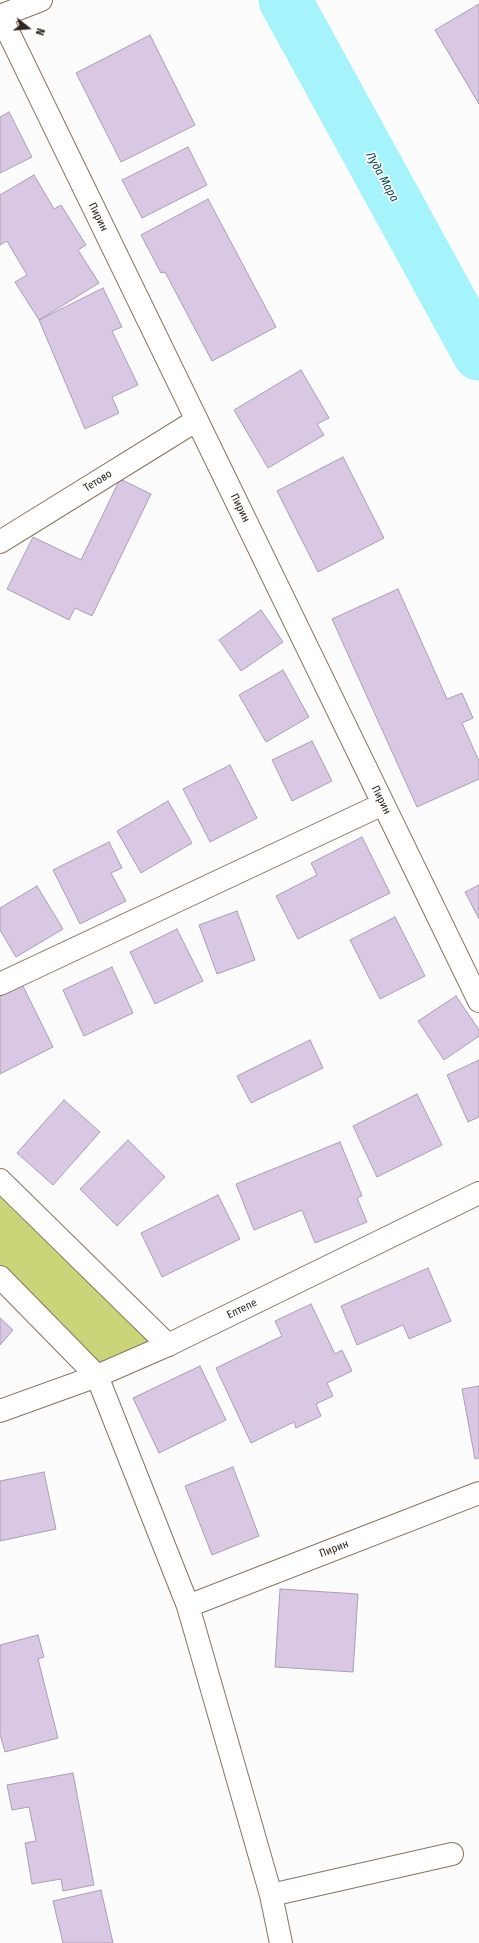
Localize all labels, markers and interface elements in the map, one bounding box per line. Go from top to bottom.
north arrow [8,8,48,48]
text: N [33,27,47,37]
water label: Луда Мара [362,150,402,204]
street label: Пирин [85,201,111,233]
street label: Тетово [81,467,115,495]
street label: Пирин [227,492,253,524]
street label: Пирин [368,784,394,816]
street label: Елтепе [225,1296,259,1322]
street label: Пирин [318,1537,350,1561]

